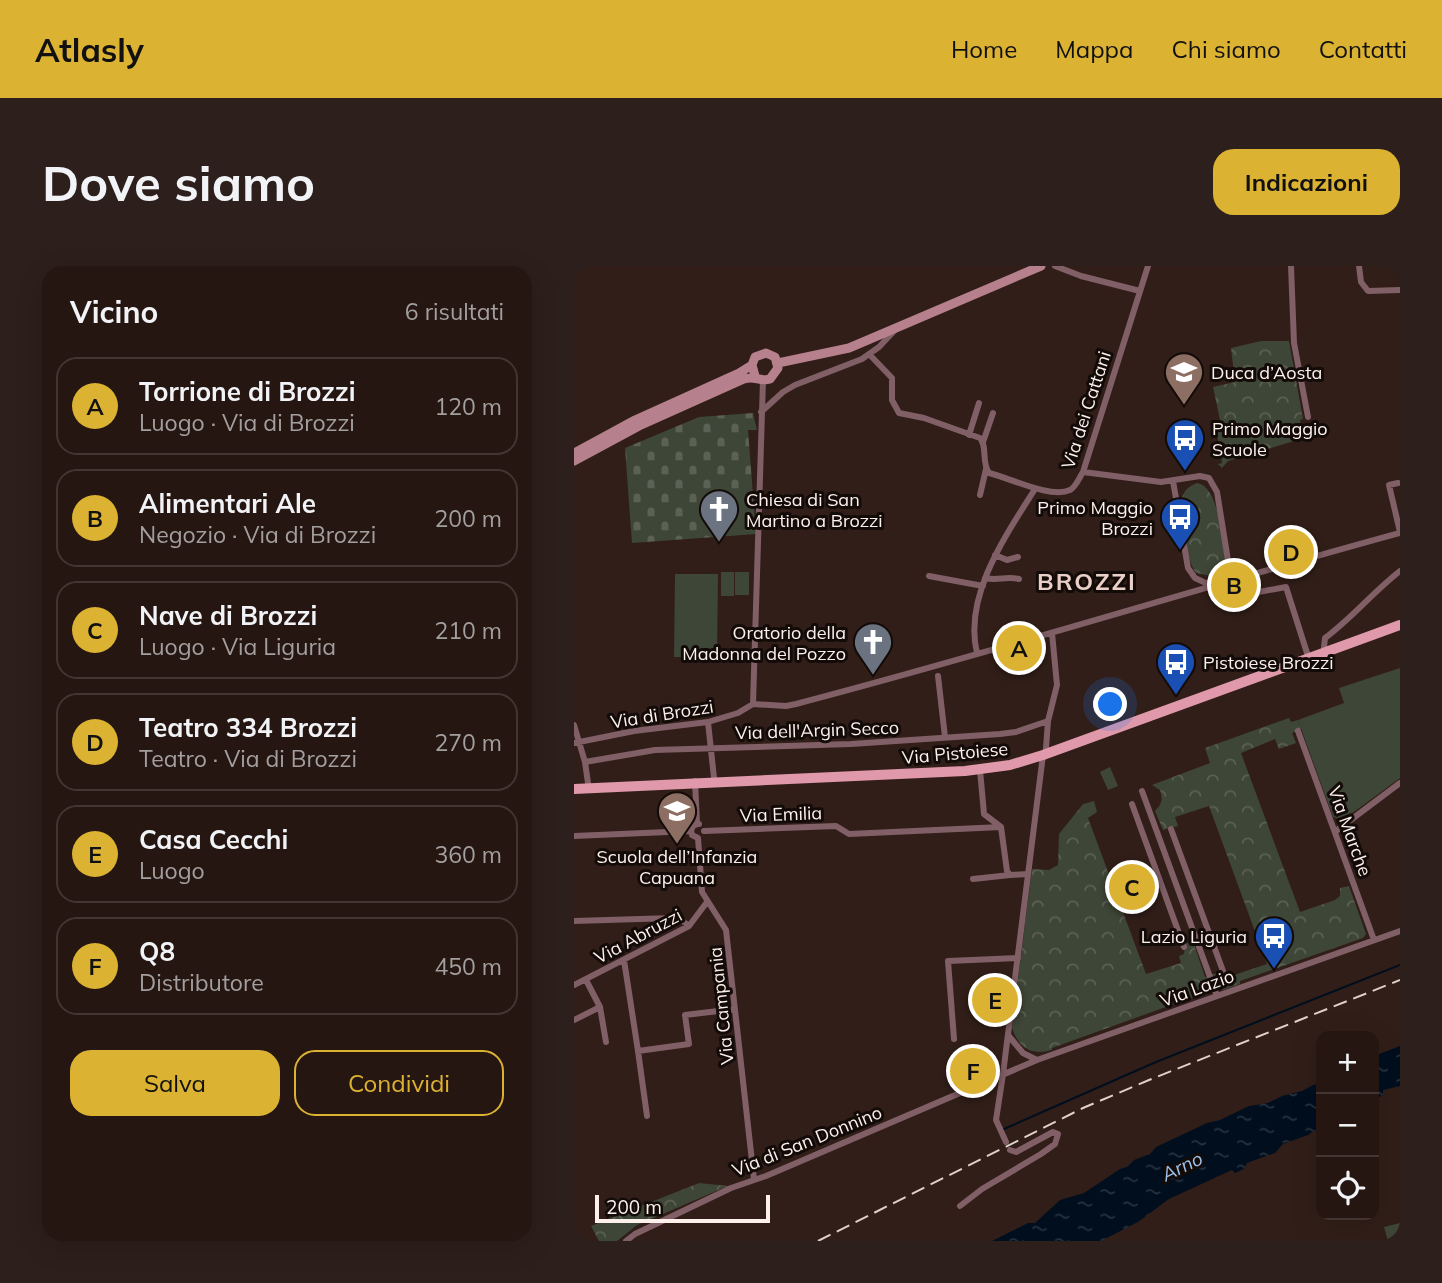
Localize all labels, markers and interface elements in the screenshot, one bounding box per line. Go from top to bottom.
text: Atlasly [35,29,144,70]
text: Home [951,34,1017,64]
text: Mappa [1055,34,1133,64]
text: Chi siamo [1171,34,1281,64]
text: Contatti [1319,34,1407,64]
button: Indicazioni [1213,149,1400,215]
text: Dove siamo [42,152,315,213]
text: Vicino [70,293,158,331]
text: 6 risultati [405,297,504,326]
street label: Via dei Cattani [1056,348,1116,472]
school or university icon: Duca d’Aosta [1163,351,1205,406]
place label: Duca d’Aosta [1211,361,1322,384]
text: Torrione di Brozzi [139,375,355,408]
text: A [86,392,104,421]
text: 120 m [434,392,502,421]
text: Luogo · Via di Brozzi [139,408,355,437]
bus stop icon: Primo Maggio Scuole [1164,417,1206,472]
place label: Primo Maggio Scuole [1212,417,1328,461]
text: Alimentari Ale [139,487,316,520]
church icon: Chiesa di San Martino a Brozzi [698,488,740,543]
place label: Chiesa di San Martino a Brozzi [746,488,883,532]
place label: Primo Maggio Brozzi [1037,496,1153,540]
bus stop icon: Primo Maggio Brozzi [1159,496,1201,551]
text: B [87,504,103,533]
text: 200 m [434,504,502,533]
text: Negozio · Via di Brozzi [139,520,376,549]
pin: D [1268,526,1314,578]
pin: B [1211,559,1257,611]
district label: BROZZI [1037,566,1137,596]
text: Nave di Brozzi [139,599,317,632]
text: C [87,616,103,645]
text: 210 m [434,616,502,645]
place label: Oratorio della Madonna del Pozzo [682,621,846,665]
church icon: Oratorio della Madonna del Pozzo [852,621,894,676]
pin: A [996,622,1042,674]
text: Luogo · Via Liguria [139,632,336,661]
bus stop icon: Pistoiese Brozzi [1155,641,1197,696]
place label: Pistoiese Brozzi [1203,651,1334,674]
your location [1093,687,1127,721]
street label: Via di Brozzi [609,695,715,733]
text: Teatro 334 Brozzi [139,711,357,744]
street label: Via dell'Argin Secco [735,716,899,744]
text: D [86,728,104,757]
text: 270 m [434,728,502,757]
street label: Via Pistoiese [901,737,1009,769]
text: Teatro · Via di Brozzi [139,744,357,773]
street label: Via Marche [1323,783,1377,879]
school or university icon: Scuola dell’Infanzia Capuana [656,790,698,845]
street label: Via Emilia [739,801,823,827]
text: Casa Cecchi [139,823,288,856]
text: E [88,840,102,869]
text: 360 m [434,840,502,869]
place label: Scuola dell’Infanzia Capuana [597,845,757,889]
text: Luogo [139,856,205,885]
pin: C [1109,861,1155,913]
street label: Via Abruzzi [590,903,686,969]
bus stop icon: Lazio Liguria [1253,915,1295,970]
place label: Lazio Liguria [1141,925,1247,948]
text: Q8 [139,935,175,968]
street label: Via Campania [703,946,739,1066]
text: F [88,952,102,981]
text: 450 m [434,952,502,981]
street label: Via Lazio [1157,964,1237,1012]
text: Distributore [139,968,264,997]
pin: E [972,974,1018,1026]
map controls [1316,1031,1379,1220]
button: + [1316,1031,1379,1094]
pin: F [950,1045,996,1097]
button: Salva [70,1050,280,1116]
button: Condividi [294,1050,504,1116]
button: − [1316,1094,1379,1157]
street label: Via di San Donnino [729,1100,885,1182]
water label: Arno [1157,1146,1207,1187]
button: locate [1316,1157,1379,1220]
scale bar [595,1192,770,1224]
text: 200 m [606,1195,662,1219]

